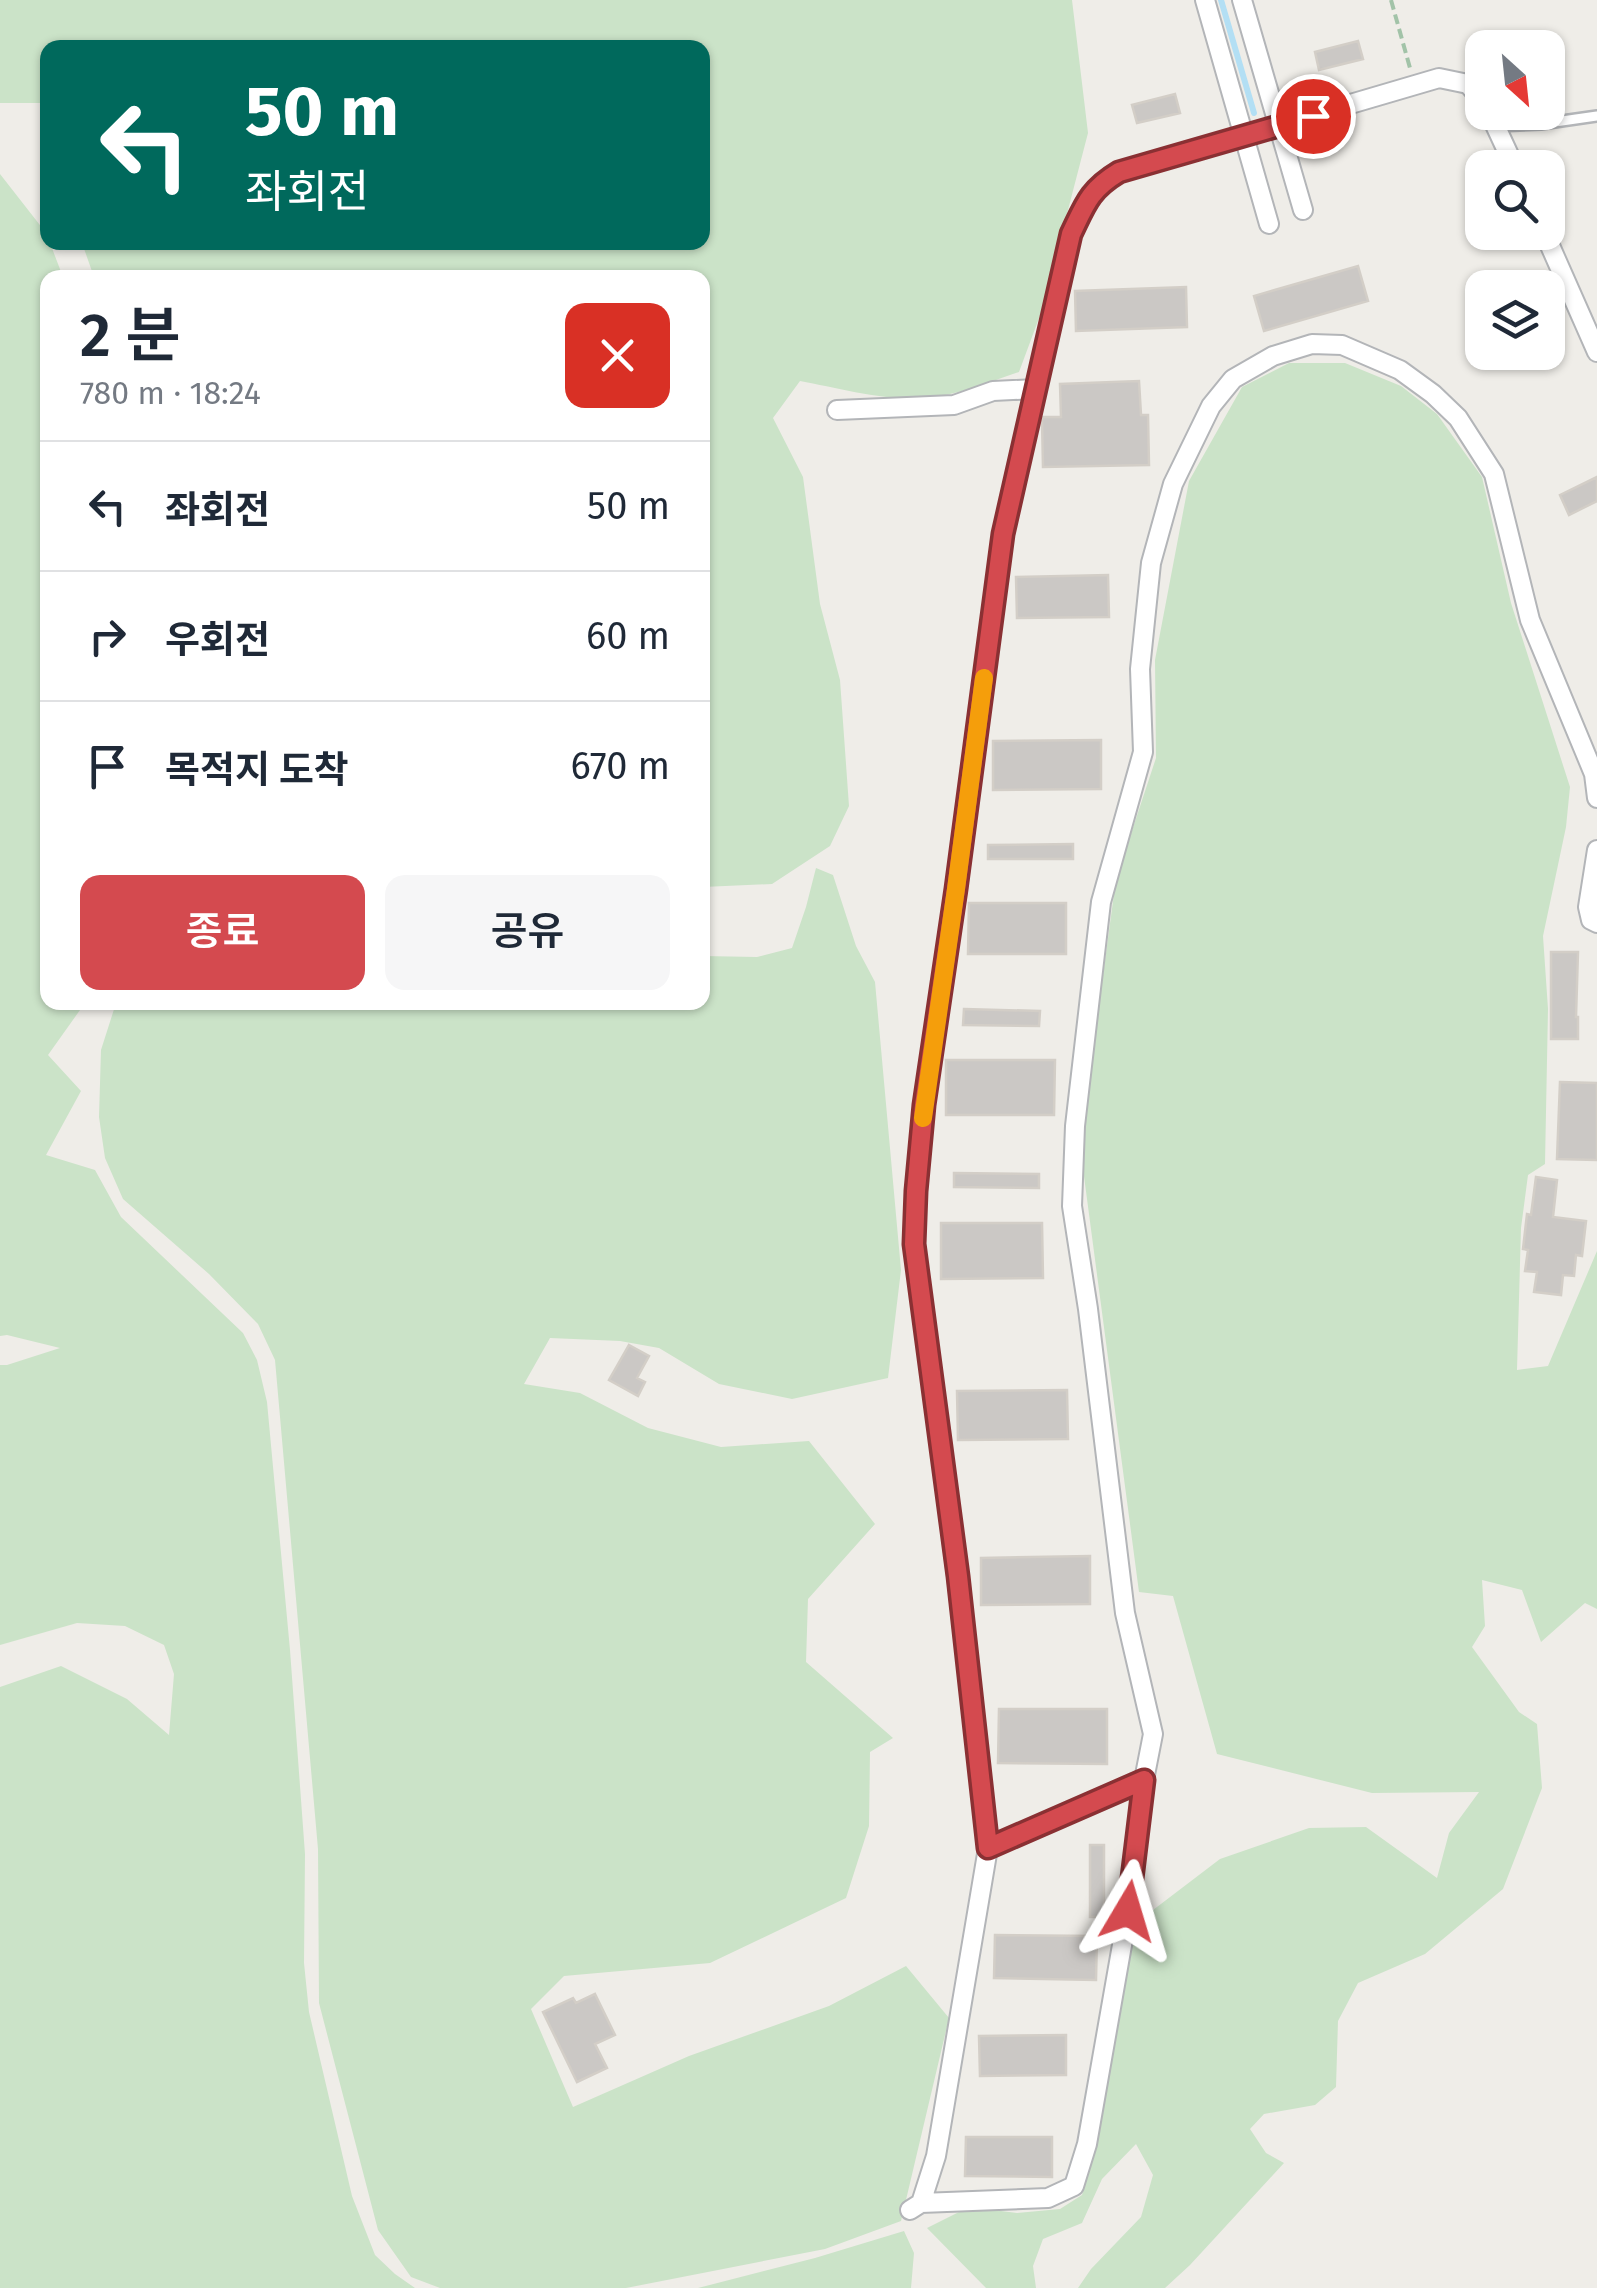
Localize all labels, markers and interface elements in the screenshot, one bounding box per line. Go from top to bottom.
north arrow [1465,30,1565,130]
map controls [1465,30,1565,370]
text: 50 m [245,70,399,154]
pin [1271,74,1356,159]
icon: left [80,80,210,210]
icon: arrive [1286,89,1341,144]
button: search [1465,150,1565,250]
text: 좌회전 [245,165,369,219]
button: layers [1465,270,1565,370]
text: 2 분 [80,300,181,372]
button: close [565,303,670,408]
text: 780 m · 18:24 [80,374,261,412]
icon: left [80,479,135,534]
text: 50 m [587,483,670,529]
text: 좌회전 [165,487,270,533]
icon: right [80,609,135,664]
text: 60 m [586,613,670,659]
text: 우회전 [165,617,270,663]
icon: arrive [80,739,135,794]
text: 670 m [570,743,670,789]
text: 목적지 도착 [165,747,349,793]
button: 종료 [80,875,365,990]
button: 공유 [385,875,670,990]
position arrow [1076,1859,1180,1963]

